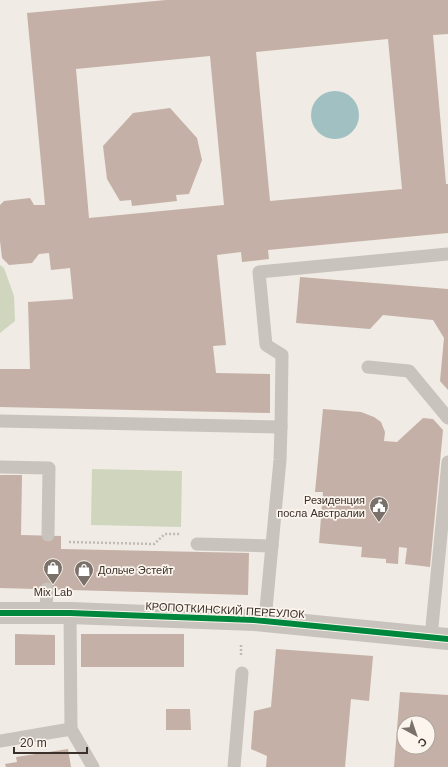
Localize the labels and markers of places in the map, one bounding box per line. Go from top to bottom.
place label: Резиденция посла Австралии [277,494,365,519]
public building icon: Резиденция посла Австралии [368,495,390,523]
shop icon: Mix Lab [42,557,64,585]
shop icon: Дольче Эстейт [73,559,95,587]
place label: Дольче Эстейт [98,564,173,576]
place label: Mix Lab [34,586,72,598]

